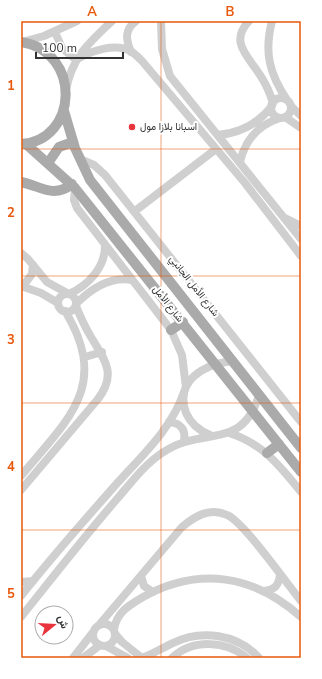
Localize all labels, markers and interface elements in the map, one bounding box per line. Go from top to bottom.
text: A [87,3,97,21]
text: B [226,3,235,21]
scale bar [36,34,123,60]
text: 100 m [42,40,77,56]
text: 1 [7,77,15,95]
place label: اسبانا بلازا مول [140,120,197,134]
marker: اسبانا بلازا مول [127,122,137,132]
text: 2 [7,204,15,222]
street label: شارع الأمل الجانبي [167,253,221,319]
street label: شارع الأمل [150,283,186,325]
text: 3 [7,331,15,349]
text: 4 [7,458,15,476]
text: 5 [7,585,15,603]
north arrow [34,605,74,645]
text: ش [54,613,72,631]

